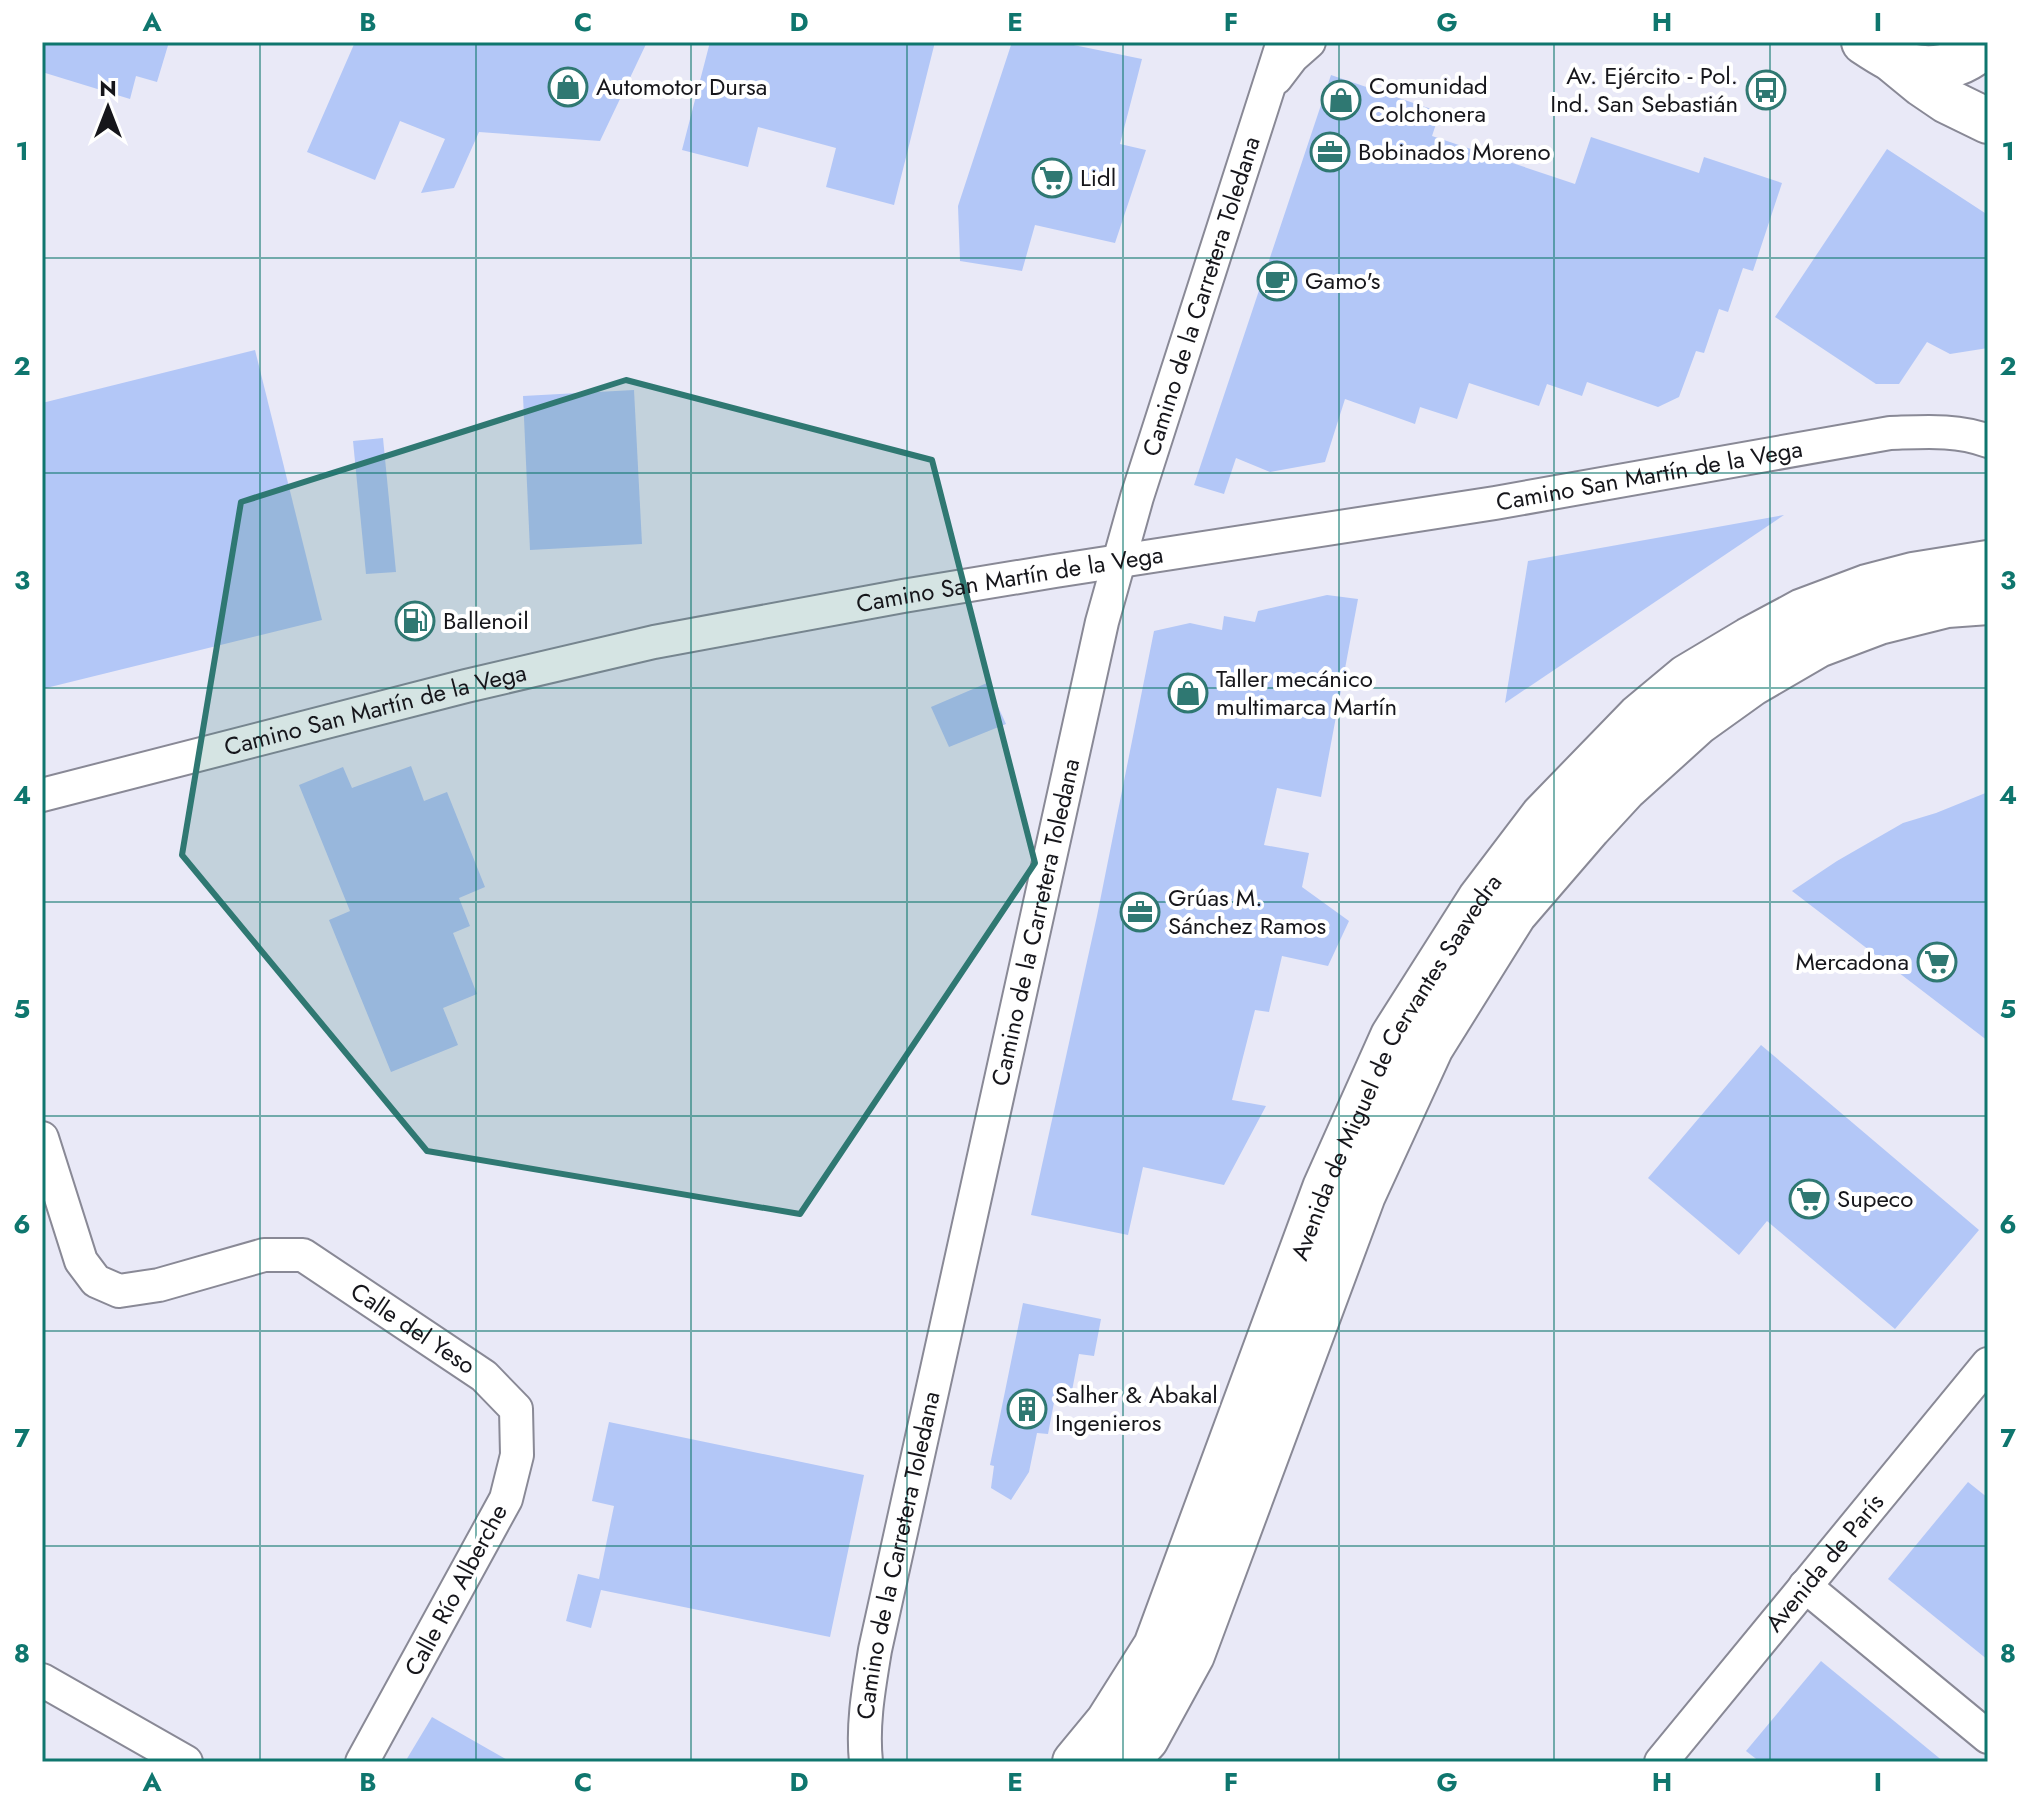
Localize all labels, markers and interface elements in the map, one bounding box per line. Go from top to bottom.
text: A [141,3,162,41]
text: B [359,3,377,41]
text: C [574,3,592,41]
text: D [789,3,809,41]
text: E [1007,3,1023,41]
text: F [1224,3,1238,41]
text: G [1436,3,1458,41]
text: H [1652,3,1672,41]
text: I [1874,3,1882,41]
place label: Av. Ejército - Pol. Ind. San Sebastián [1550,58,1738,121]
shop icon: Automotor Dursa [547,66,589,108]
north arrow [68,68,148,148]
place label: Comunidad Colchonera [1369,68,1488,131]
place label: Automotor Dursa [596,69,767,104]
bus stop icon: Av. Ejército - Pol. Ind. San Sebastián [1745,69,1787,111]
text: N [99,72,117,104]
shop icon: Comunidad Colchonera [1320,79,1362,121]
office icon: Bobinados Moreno [1309,131,1351,173]
text: 1 [15,132,29,170]
street label: Camino de la Carretera Toledana [1133,132,1269,461]
text: 1 [2001,132,2015,170]
place label: Bobinados Moreno [1358,134,1551,169]
supermarket icon: Lidl [1031,157,1073,199]
place label: Lidl [1080,160,1116,195]
cafe icon: Gamo's [1256,260,1298,302]
place label: Gamo's [1305,263,1380,298]
text: 2 [13,347,31,385]
text: 2 [1999,347,2017,385]
street label: Camino San Martín de la Vega [1493,431,1805,519]
street label: Camino San Martín de la Vega [853,537,1165,621]
text: 3 [14,561,30,599]
text: 3 [2000,561,2016,599]
fuel station icon: Ballenoil [394,600,436,642]
place label: Ballenoil [443,603,529,638]
street label: Camino San Martín de la Vega [220,654,530,764]
place label: Taller mecánico multimarca Martín [1216,661,1397,724]
shop icon: Taller mecánico multimarca Martín [1167,672,1209,714]
street label: Camino de la Carretera Toledana [982,755,1088,1089]
text: 4 [13,776,31,814]
text: 4 [1999,776,2017,814]
street label: Avenida de Miguel de Cervantes Saavedra [1282,866,1510,1265]
place label: Grúas M. Sánchez Ramos [1168,880,1326,943]
office icon: Grúas M. Sánchez Ramos [1119,891,1161,933]
supermarket icon: Mercadona [1916,941,1958,983]
place label: Mercadona [1795,944,1909,979]
text: 5 [14,990,30,1028]
text: 5 [2000,990,2016,1028]
supermarket icon: Supeco [1788,1178,1830,1220]
place label: Supeco [1837,1181,1913,1216]
text: 6 [13,1205,31,1243]
text: 6 [1999,1205,2017,1243]
street label: Calle del Yeso [344,1274,483,1383]
place label: Salher & Abakal Ingenieros [1055,1377,1218,1440]
street label: Camino de la Carretera Toledana [848,1388,949,1721]
building icon: Salher & Abakal Ingenieros [1006,1388,1048,1430]
text: 7 [14,1419,30,1457]
text: 7 [2000,1419,2016,1457]
street label: Avenida de París [1757,1486,1892,1639]
street label: Calle Río Alberche [395,1498,516,1682]
text: 8 [14,1634,30,1672]
text: 8 [2000,1634,2016,1672]
text: A [141,1763,162,1801]
text: B [359,1763,377,1801]
text: C [574,1763,592,1801]
text: D [789,1763,809,1801]
text: E [1007,1763,1023,1801]
text: F [1224,1763,1238,1801]
text: G [1436,1763,1458,1801]
text: H [1652,1763,1672,1801]
text: I [1874,1763,1882,1801]

